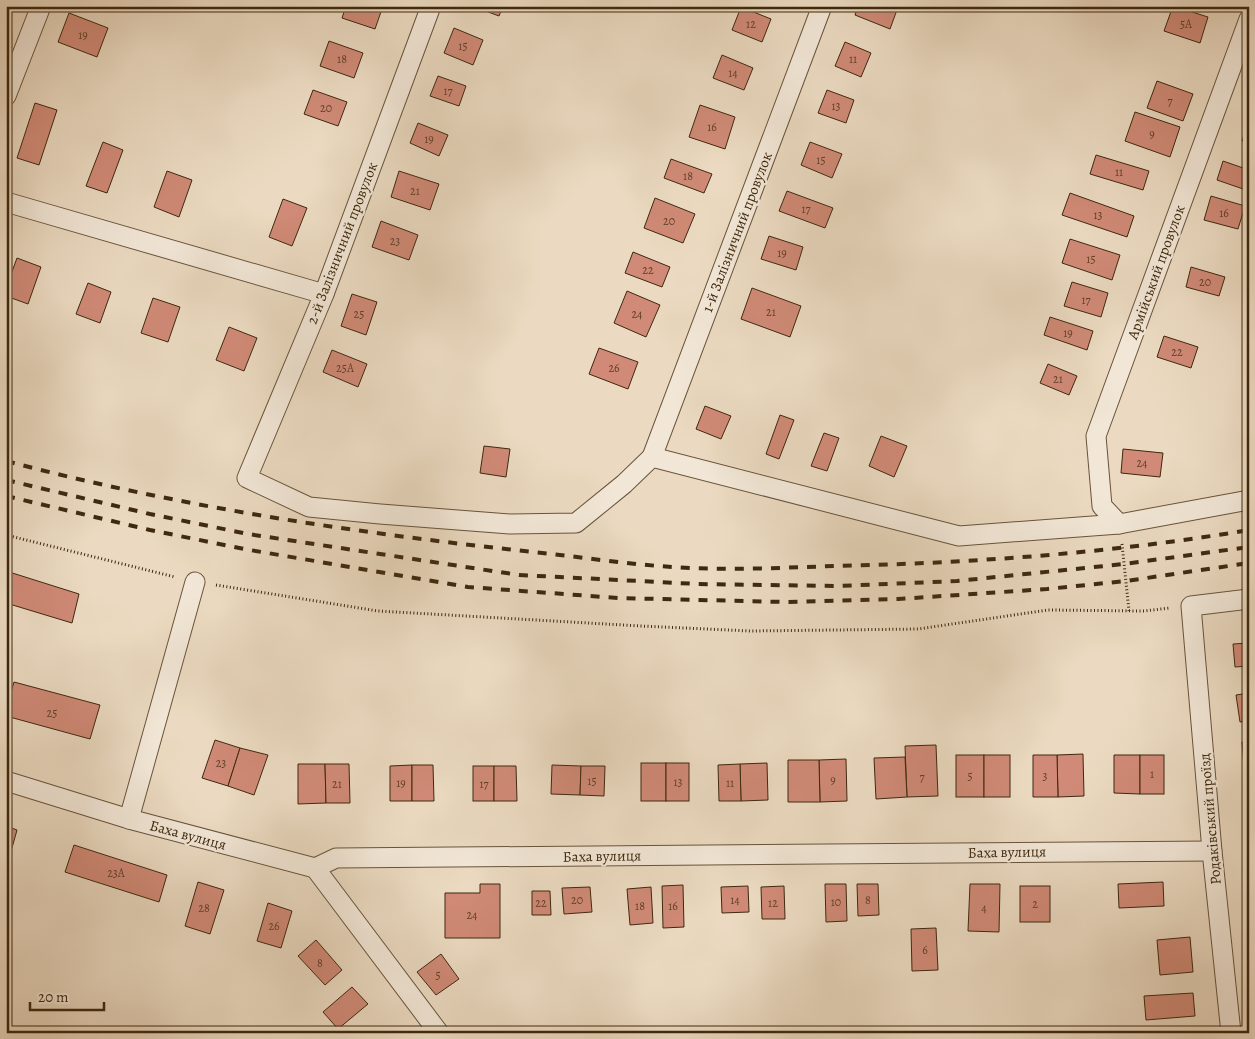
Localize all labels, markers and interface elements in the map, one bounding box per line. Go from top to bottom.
house number: 12 [746,16,756,32]
house number: 5А [1180,16,1193,32]
house number: 19 [78,27,88,43]
house number: 15 [458,38,468,54]
house number: 18 [337,51,347,67]
house number: 11 [849,51,857,67]
house number: 14 [728,65,738,81]
house number: 17 [443,83,454,99]
house number: 7 [1167,93,1173,109]
house number: 13 [831,98,841,114]
house number: 20 [320,100,332,116]
house number: 16 [707,119,717,135]
house number: 9 [1149,126,1155,142]
house number: 19 [424,131,434,147]
street label: 1-й Залізничний провулок [697,149,777,315]
house number: 15 [816,152,826,168]
street label: 2-й Залізничний провулок [302,159,382,327]
house number: 11 [1115,164,1123,180]
house number: 18 [683,168,693,184]
house number: 21 [410,183,420,199]
house number: 17 [801,201,812,217]
street label: Армійський провулок [1122,202,1190,343]
house number: 16 [1219,205,1229,221]
house number: 13 [1093,207,1103,223]
house number: 20 [663,213,675,229]
house number: 23 [390,233,400,249]
house number: 19 [777,245,787,261]
house number: 15 [1086,251,1096,267]
house number: 22 [642,262,654,278]
house number: 20 [1199,274,1211,290]
house number: 17 [1081,292,1092,308]
house number: 21 [766,304,776,320]
house number: 25 [354,306,364,322]
house number: 24 [631,306,643,322]
house number: 19 [1063,325,1073,341]
house number: 22 [1171,344,1183,360]
house number: 25А [336,360,355,376]
house number: 26 [608,360,620,376]
house number: 21 [1053,371,1063,387]
house number: 24 [1136,455,1148,471]
house number: 25 [47,705,57,721]
street label: Родаківський проїзд [1194,752,1226,886]
house number: 23 [216,755,226,771]
house number: 1 [1150,766,1154,782]
house number: 5 [967,768,973,784]
house number: 3 [1043,768,1048,784]
house number: 7 [919,769,925,785]
house number: 9 [830,772,836,788]
house number: 15 [587,773,597,789]
house number: 13 [673,774,683,790]
house number: 19 [396,775,406,791]
house number: 11 [726,775,734,791]
house number: 21 [332,776,342,792]
house number: 17 [479,776,490,792]
street label: Баха вулиця [147,815,229,855]
street label: Баха вулиця [968,841,1046,863]
street label: Баха вулиця [563,845,641,867]
house number: 23А [107,865,126,881]
house number: 20 [571,892,583,908]
house number: 14 [730,892,740,908]
house number: 8 [865,892,871,908]
house number: 10 [831,894,841,910]
house number: 22 [535,895,547,911]
house number: 12 [768,895,778,911]
house number: 2 [1032,896,1038,912]
house number: 18 [635,898,645,914]
house number: 16 [668,898,678,914]
house number: 28 [198,900,210,916]
house number: 4 [981,900,987,916]
house number: 24 [466,907,478,923]
house number: 26 [268,918,280,934]
house number: 6 [922,942,928,958]
house number: 8 [317,955,323,971]
house number: 5 [435,967,441,983]
scale bar [30,979,104,1011]
text: 20 m [38,987,69,1007]

